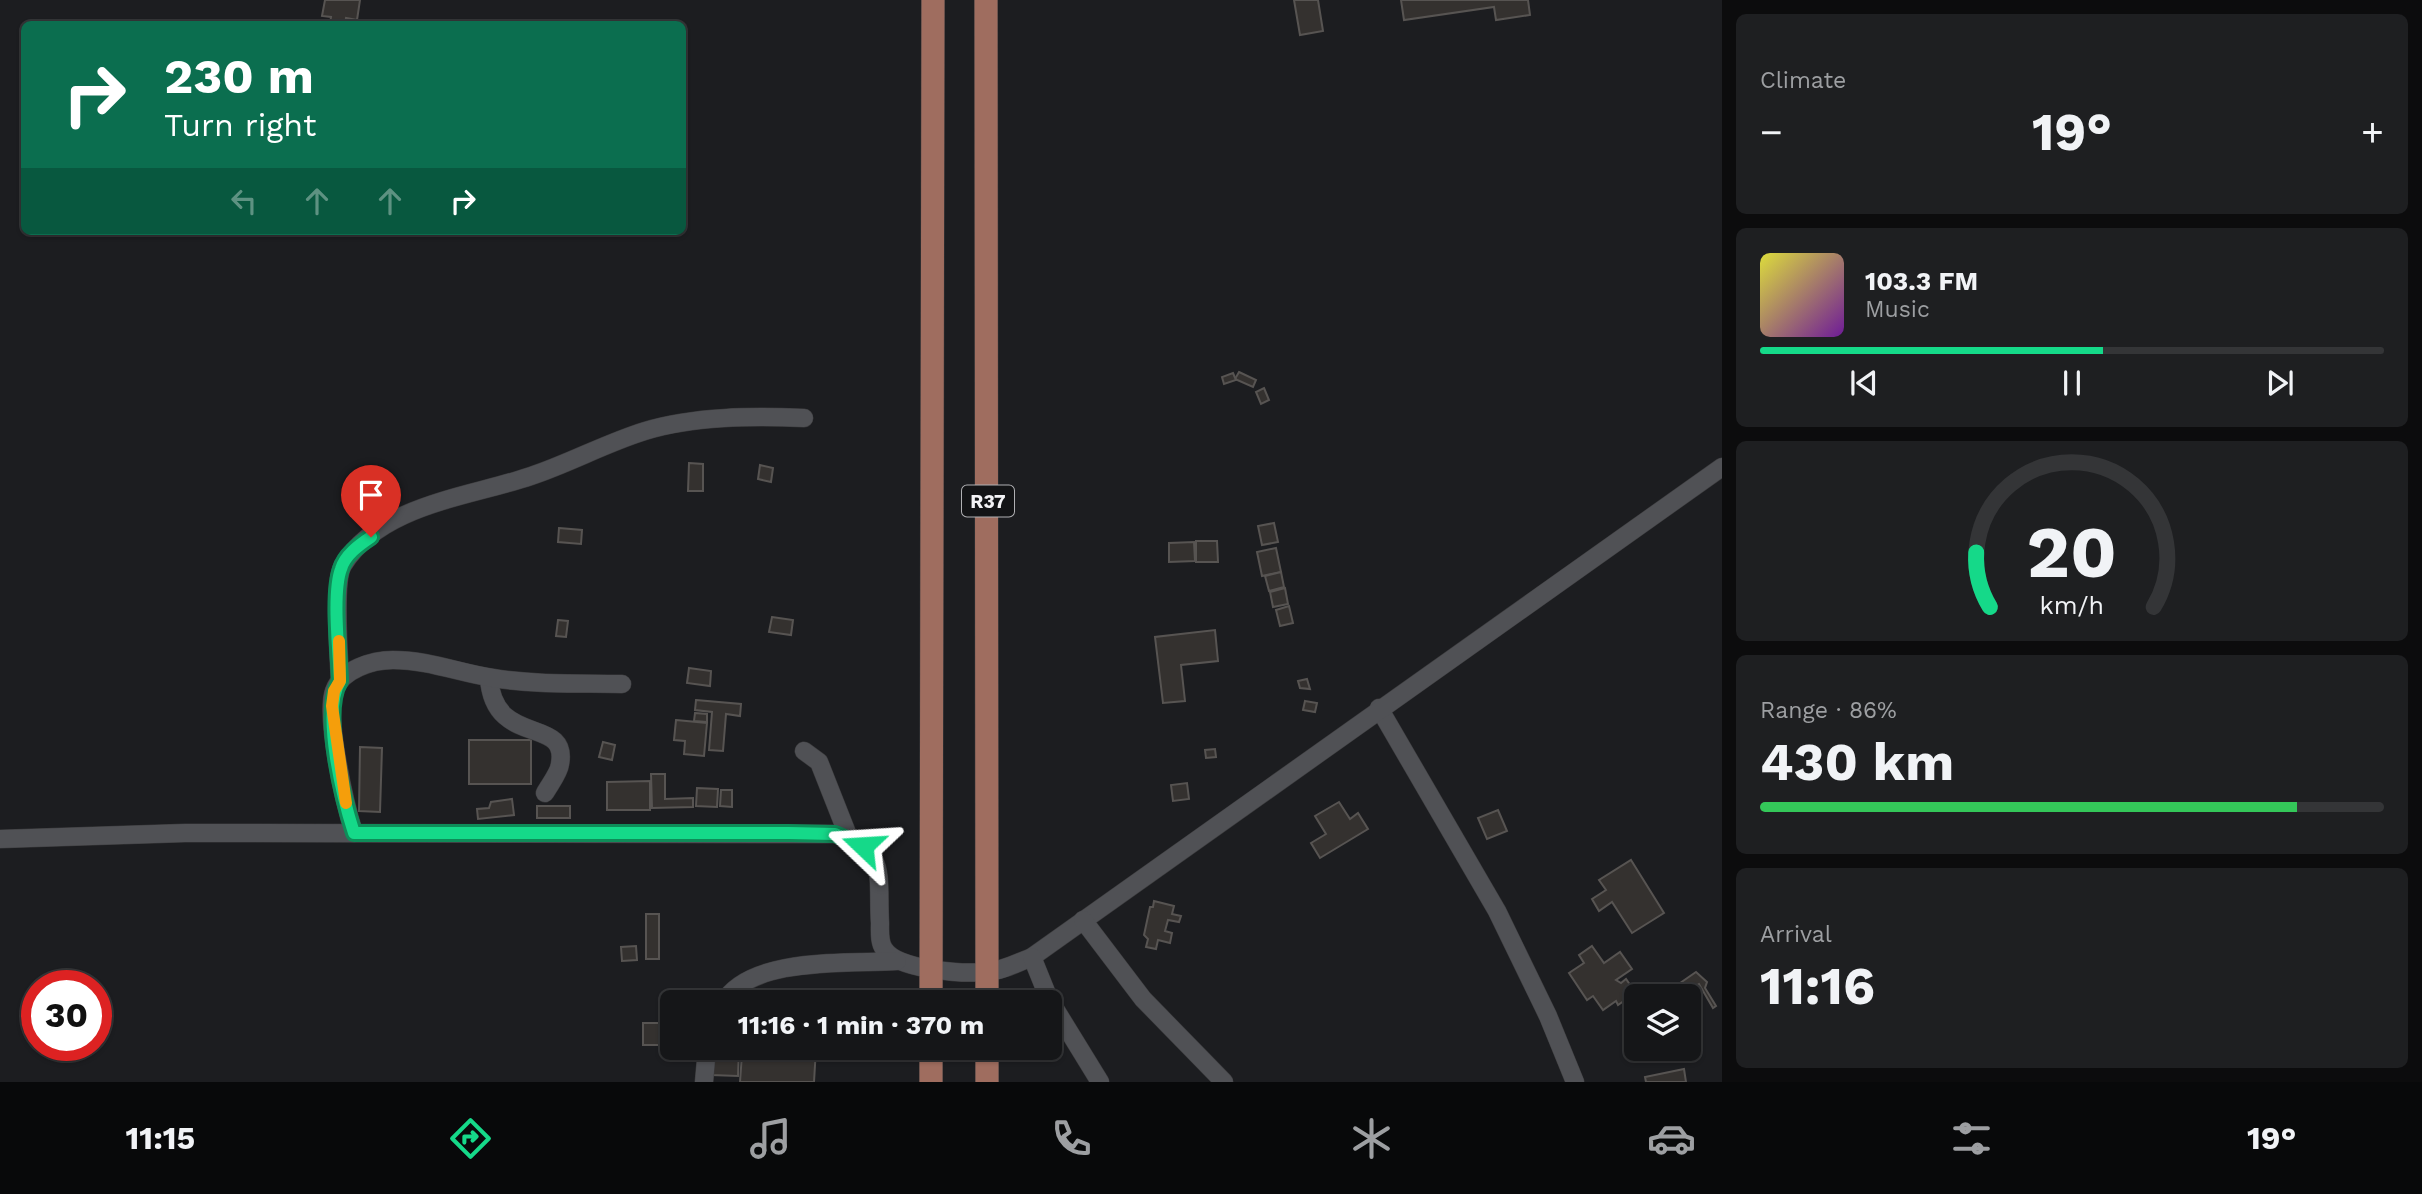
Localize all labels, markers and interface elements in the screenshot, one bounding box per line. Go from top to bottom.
text: 230 m [164,47,314,105]
icon: right [49,49,140,140]
text: Climate [1760,67,1846,94]
text: 19° [2032,102,2112,163]
text: Turn right [164,106,316,144]
text: − [1760,110,1783,154]
text: + [2361,110,2384,154]
icon: left [225,182,263,220]
icon: ahead [298,182,336,220]
icon: ahead [371,182,409,220]
icon: right [444,182,482,220]
text: 103.3 FM [1865,266,1978,296]
text: Music [1865,296,1930,323]
icon: previous [1845,364,1883,402]
icon: pause [2053,364,2091,402]
icon: next [2261,364,2299,402]
pin [341,465,401,537]
icon: arrive [352,476,390,514]
road number: R37 [962,486,1014,516]
text: 20 [2027,509,2117,595]
text: km/h [2040,591,2104,620]
text: Range · 86% [1760,697,1897,724]
text: 430 km [1760,732,1954,793]
position arrow [826,809,900,883]
text: Arrival [1760,921,1832,948]
text: 11:16 [1760,956,1875,1017]
speed limit sign: 30 [21,970,112,1061]
map controls [1624,984,1701,1061]
button: layers [1624,984,1701,1061]
text: 11:16 · 1 min · 370 m [738,1010,984,1040]
icon: directions [446,1114,495,1163]
icon: music [746,1114,795,1163]
icon: phone [1047,1114,1096,1163]
icon: climate [1347,1114,1396,1163]
icon: car [1647,1114,1696,1163]
icon: filters [1947,1114,1996,1163]
text: 11:15 [126,1119,195,1157]
text: 19° [2247,1119,2296,1157]

